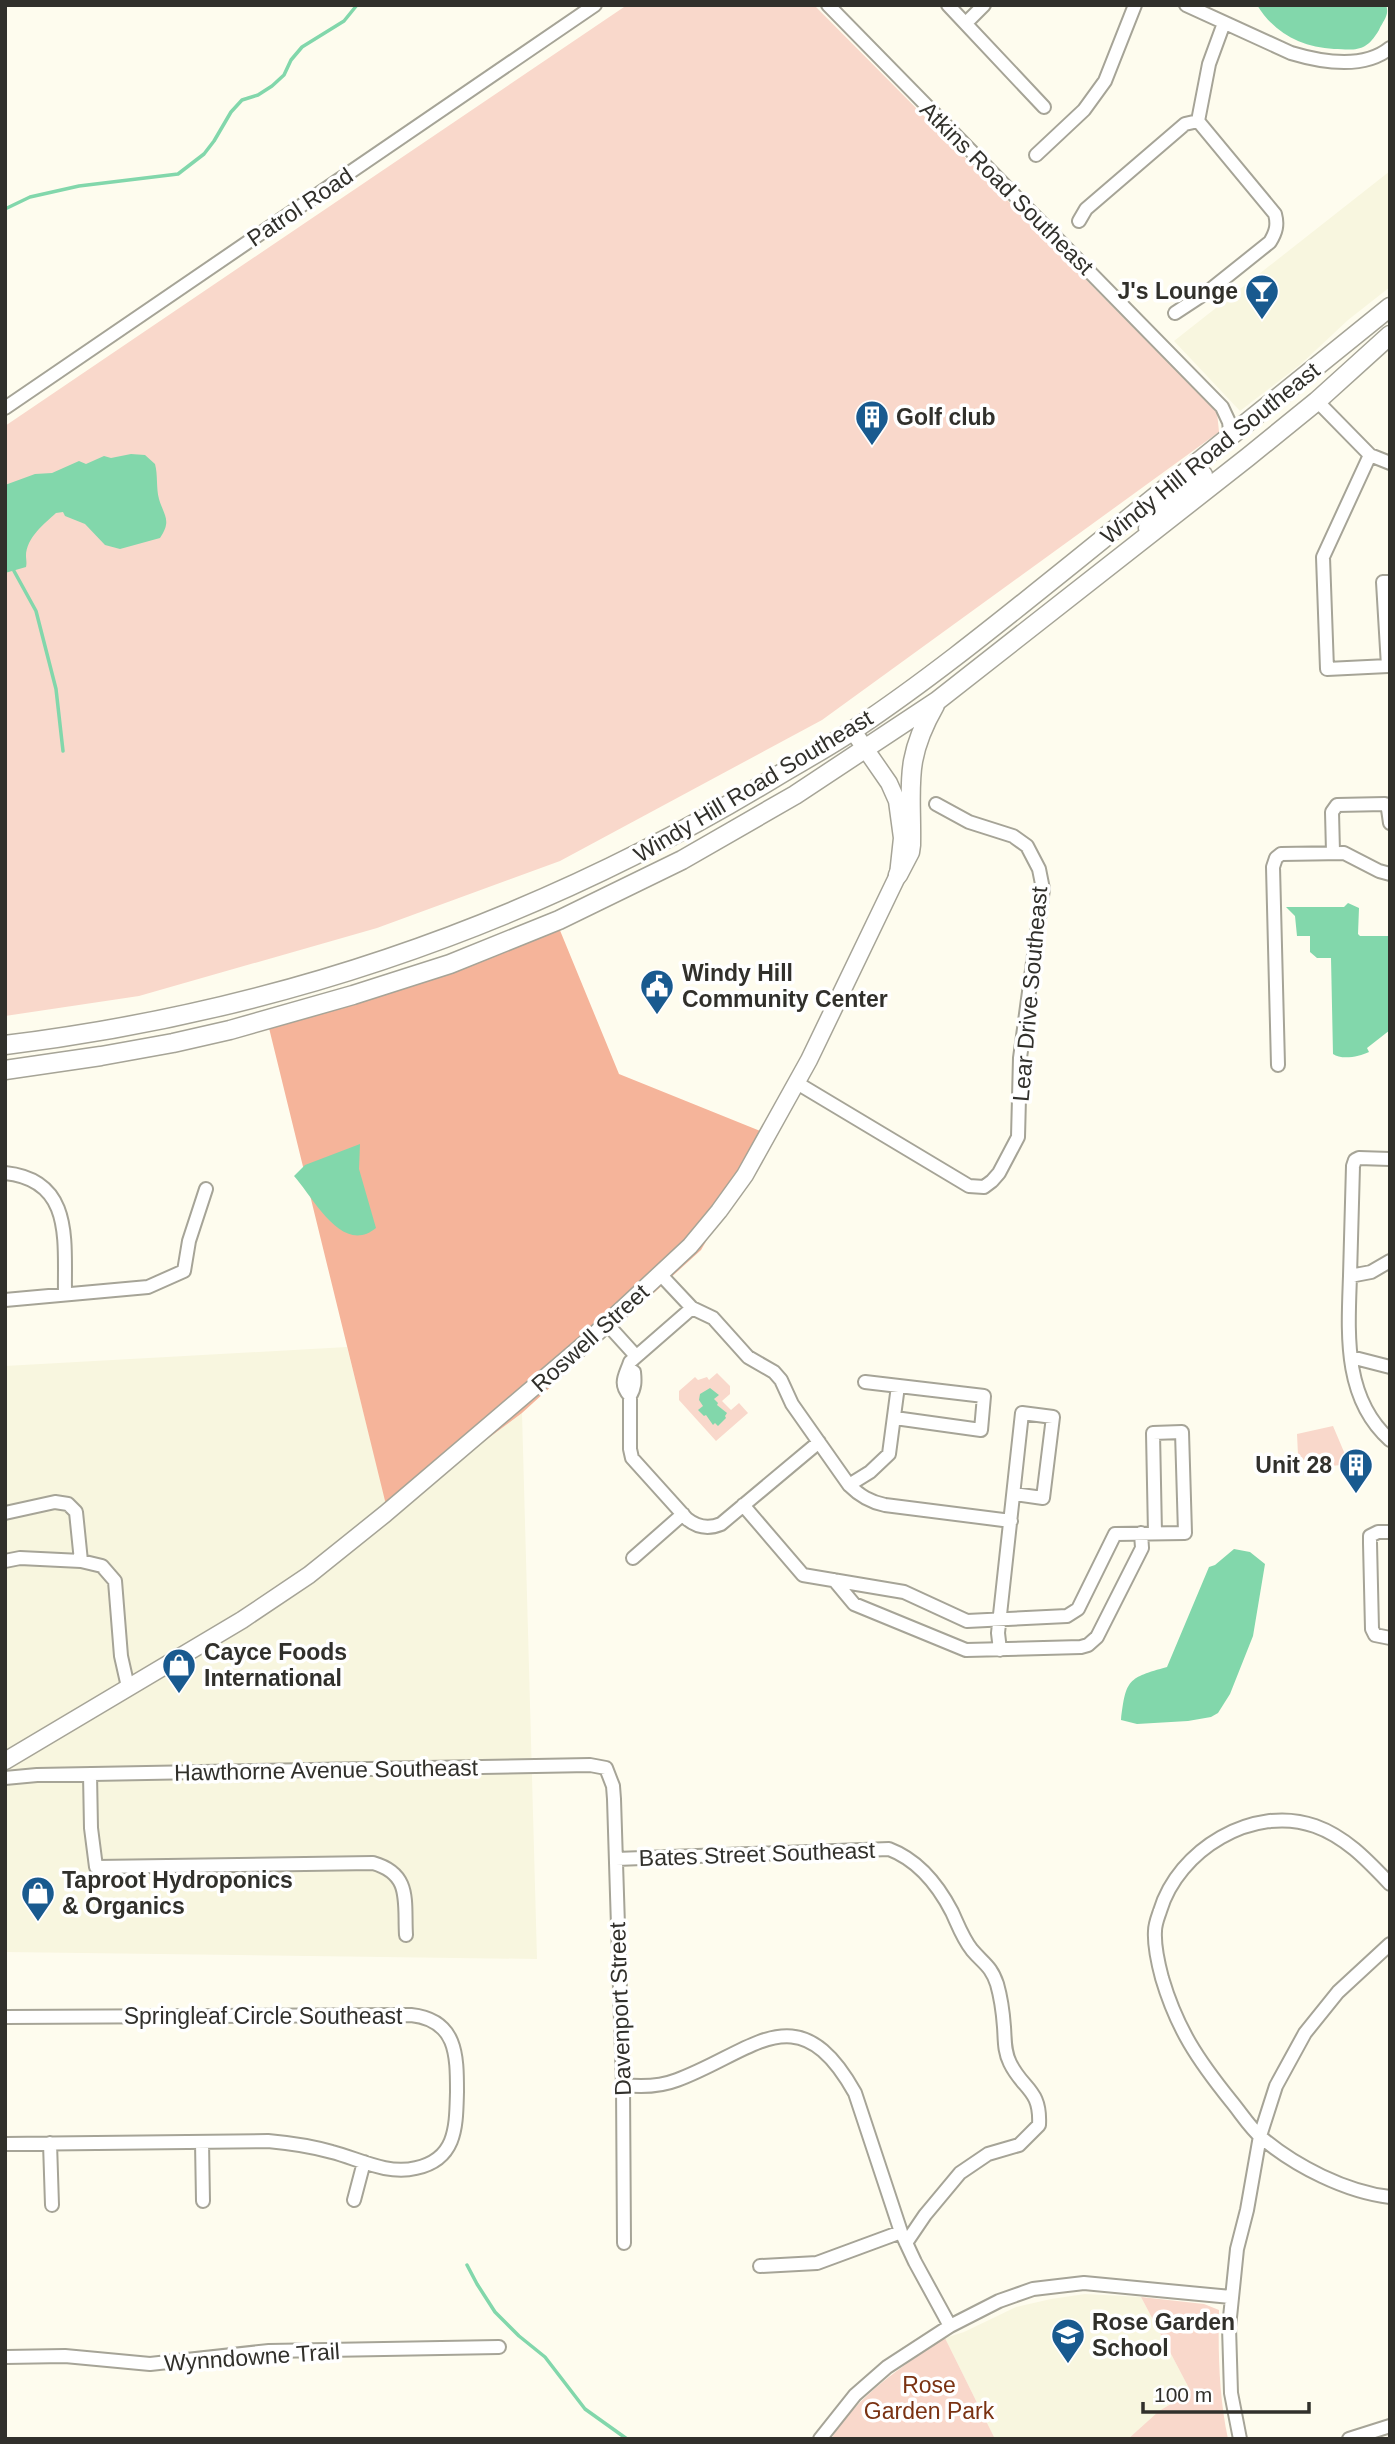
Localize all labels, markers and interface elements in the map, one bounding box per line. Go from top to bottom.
street label: Atkins Road Southeast [915,96,1099,280]
street label: Patrol Road [242,162,358,252]
bar icon: J's Lounge [1243,272,1281,321]
place label: J's Lounge [1118,278,1238,304]
street label: Windy Hill Road Southeast [1096,356,1325,549]
building icon: Golf club [853,398,891,447]
place label: Golf club [896,404,996,430]
street label: Windy Hill Road Southeast [629,704,877,868]
street label: Lear Drive Southeast [1008,885,1052,1103]
place label: Windy Hill Community Center [682,960,888,1012]
public building icon: Windy Hill Community Center [638,967,676,1016]
street label: Roswell Street [526,1278,654,1397]
building icon: Unit 28 [1337,1446,1375,1495]
place label: Unit 28 [1255,1452,1332,1478]
place label: Cayce Foods International [204,1639,347,1691]
shop icon: Cayce Foods International [160,1646,198,1695]
street label: Hawthorne Avenue Southeast [174,1754,479,1786]
street label: Bates Street Southeast [638,1837,876,1871]
place label: Taproot Hydroponics & Organics [62,1867,293,1919]
shop icon: Taproot Hydroponics & Organics [19,1874,57,1923]
street label: Davenport Street [604,1921,636,2096]
street label: Springleaf Circle Southeast [124,2003,403,2029]
place label: Rose Garden School [1092,2309,1235,2361]
school or university icon: Rose Garden School [1049,2316,1087,2365]
street label: Wynndowne Trail [163,2338,341,2376]
scale bar [1143,2370,1309,2414]
park label: Rose Garden Park [864,2372,995,2424]
text: 100 m [1154,2383,1212,2406]

